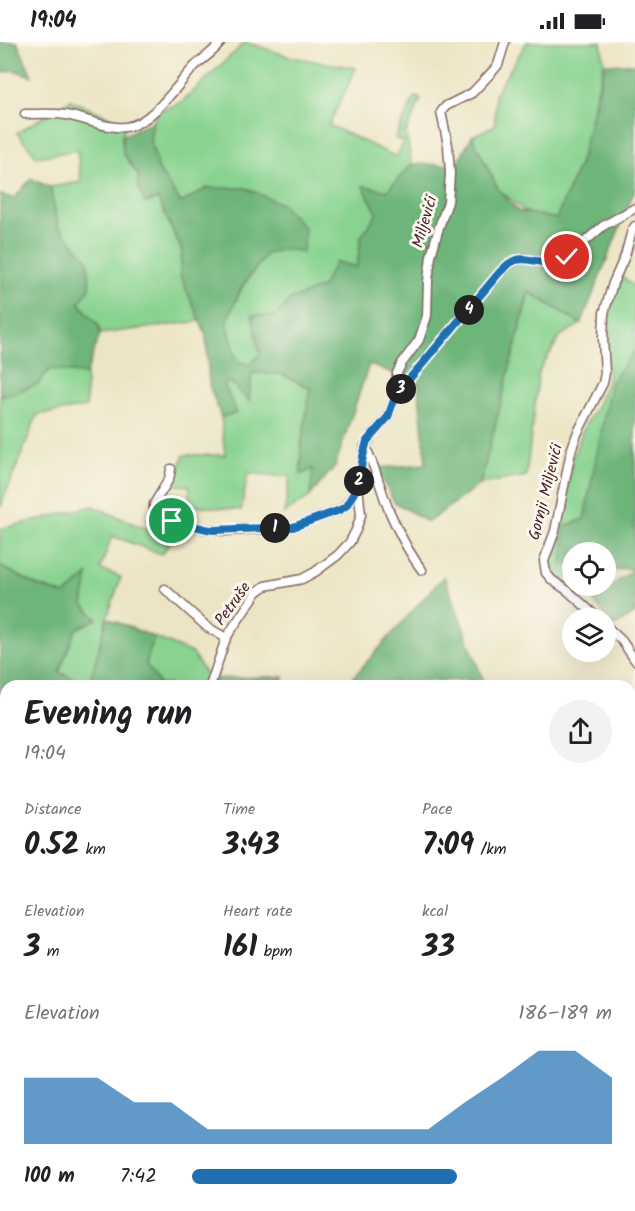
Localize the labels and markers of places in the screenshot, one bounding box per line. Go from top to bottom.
pin [541,231,592,282]
pin: 4 [454,295,484,325]
pin: 3 [386,374,416,404]
pin: 2 [344,466,374,496]
pin [146,495,197,546]
pin: 1 [260,513,290,543]

